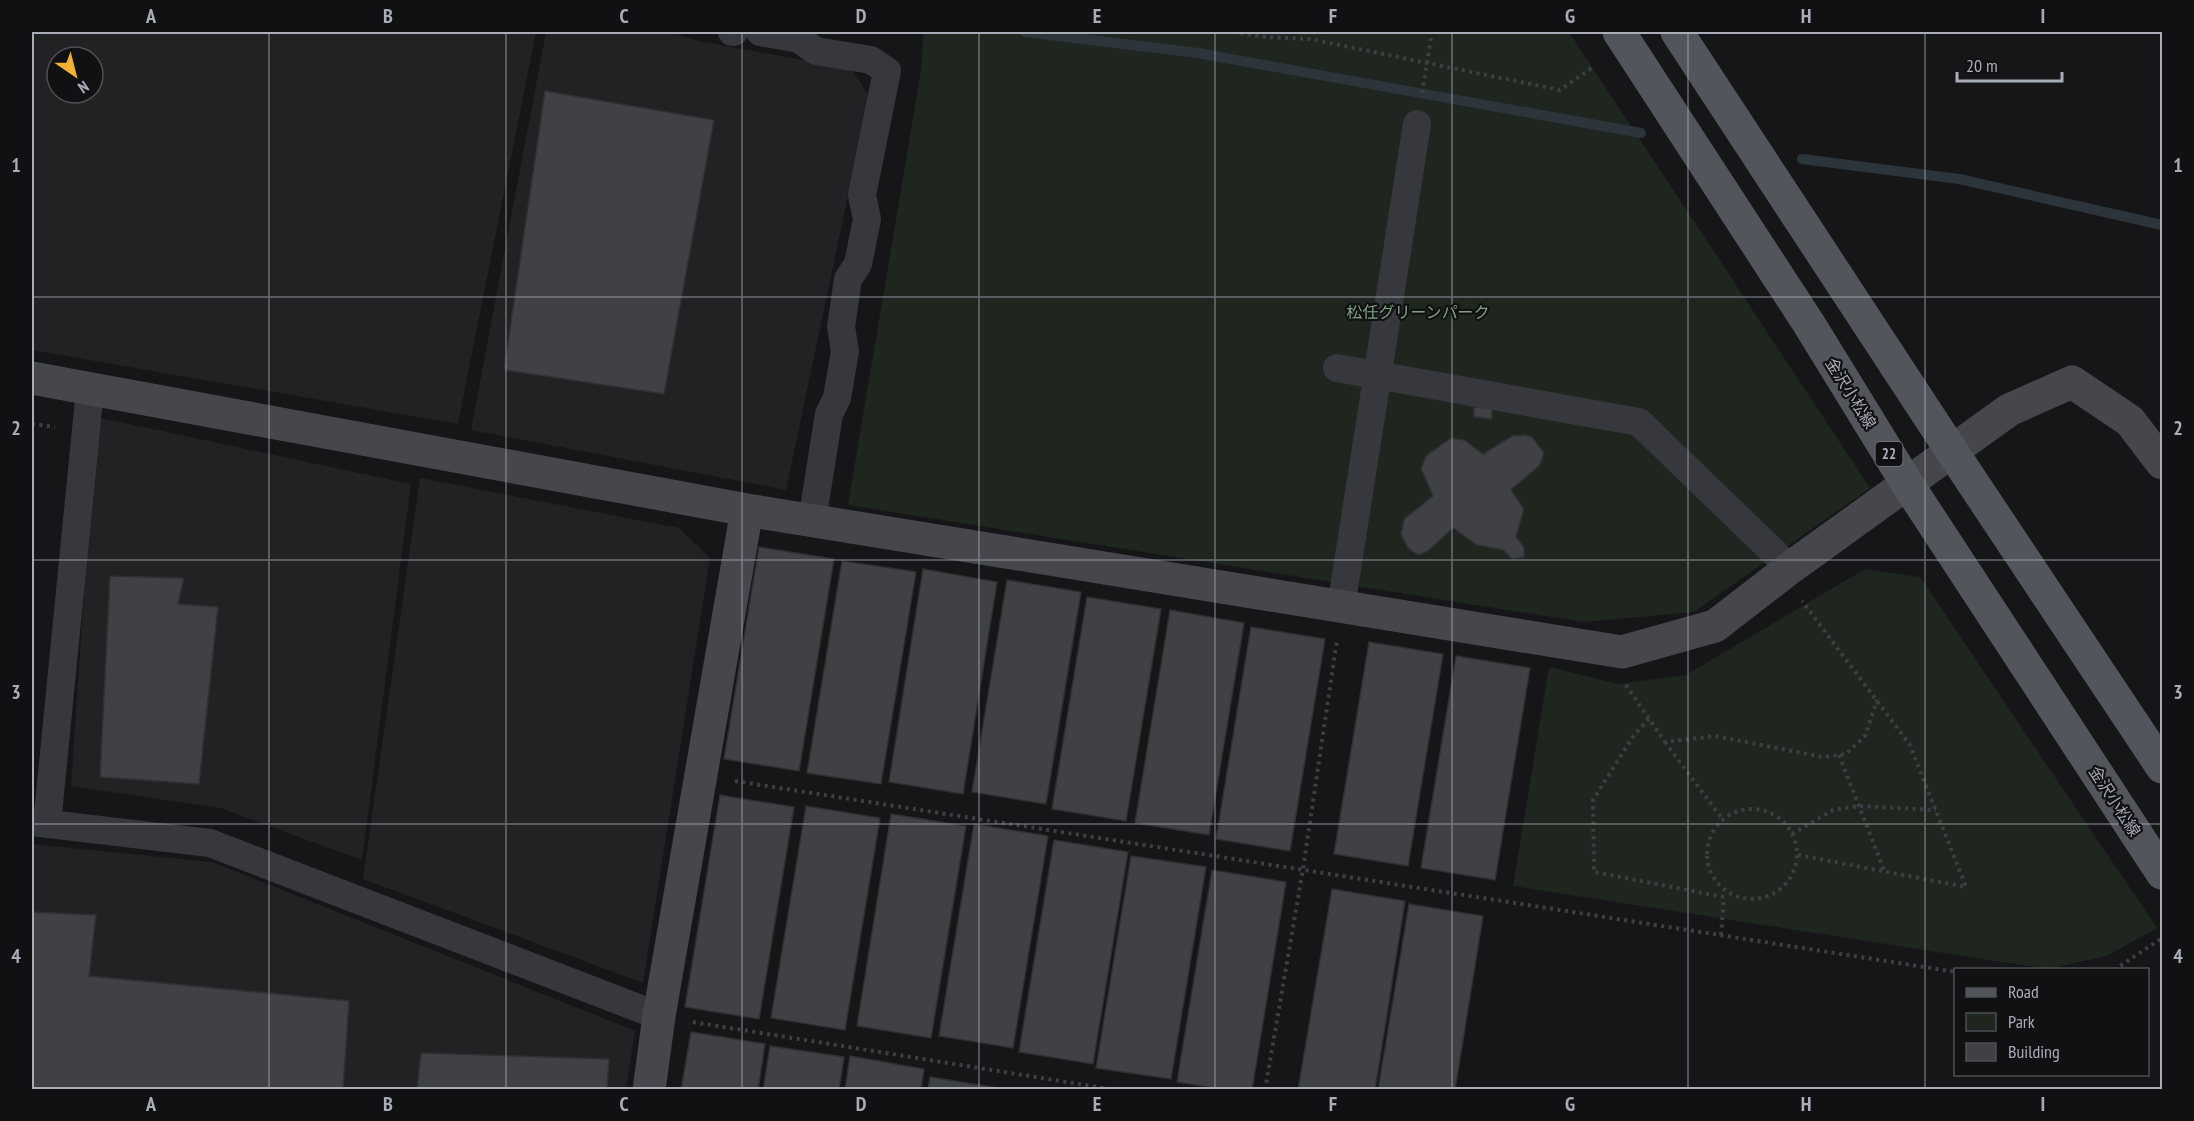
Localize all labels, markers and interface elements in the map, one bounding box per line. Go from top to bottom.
text: A [145,3,157,29]
text: B [383,3,393,29]
text: C [619,3,629,29]
text: D [856,3,867,29]
text: E [1093,3,1101,29]
text: F [1329,3,1337,29]
text: G [1565,3,1575,29]
text: H [1801,3,1811,29]
text: I [2041,3,2045,29]
north arrow [45,45,105,105]
scale bar [1957,45,2062,83]
text: 20 m [1966,54,1998,77]
text: N [74,77,93,98]
text: 1 [11,152,21,178]
text: 1 [2173,152,2183,178]
park label: 松任グリーンパーク [1346,302,1490,322]
street label: 金沢小松線 [1821,354,1881,432]
text: 2 [11,415,21,441]
text: 2 [2173,415,2183,441]
road number: 22 [1876,442,1902,466]
text: 3 [11,679,21,705]
text: 3 [2173,679,2183,705]
street label: 金沢小松線 [2085,762,2145,840]
text: 4 [11,943,21,969]
text: 4 [2173,943,2183,969]
legend [1954,968,2149,1076]
text: Road [2008,980,2039,1003]
text: Park [2008,1010,2035,1033]
text: Building [2008,1040,2060,1063]
text: A [145,1091,157,1117]
text: B [383,1091,393,1117]
text: C [619,1091,629,1117]
text: D [856,1091,867,1117]
text: E [1093,1091,1101,1117]
text: F [1329,1091,1337,1117]
text: G [1565,1091,1575,1117]
text: H [1801,1091,1811,1117]
text: I [2041,1091,2045,1117]

